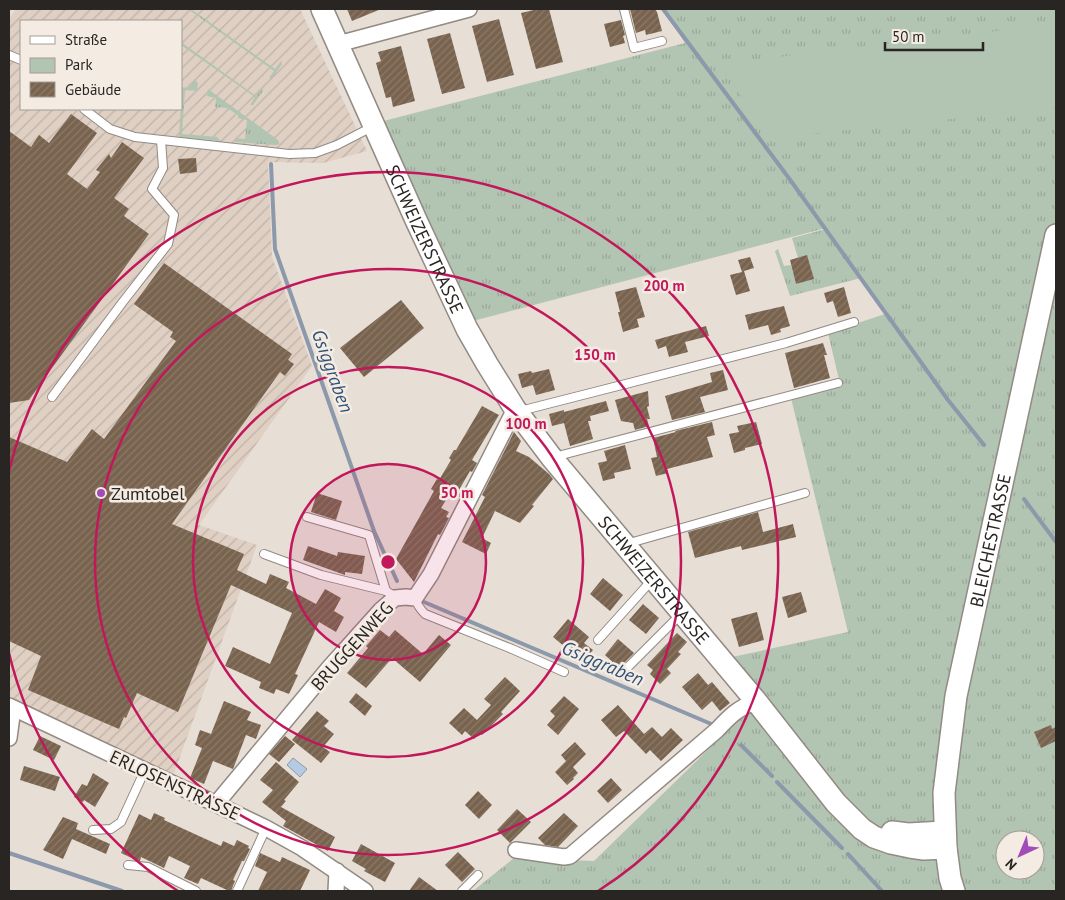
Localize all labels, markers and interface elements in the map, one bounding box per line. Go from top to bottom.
legend [20,20,182,110]
scale bar [885,20,982,52]
text: 50 m [892,27,925,46]
text: Straße [65,30,107,49]
text: Park [65,55,93,74]
text: Gebäude [65,80,121,99]
street label: SCHWEIZERSTRASSE [381,161,469,317]
text: 200 m [643,276,685,295]
water label: Gsiggraben [307,326,359,416]
text: 150 m [574,345,616,364]
text: 100 m [505,414,547,433]
street label: BLEICHESTRASSE [964,471,1015,609]
place label: Zumtobel [111,482,185,505]
text: 50 m [441,483,473,502]
marker: Zumtobel [95,487,107,499]
street label: SCHWEIZERSTRASSE [594,511,715,649]
centre of rings [379,553,397,571]
street label: BRUGGENWEG [306,597,398,695]
water label: Gsiggraben [558,635,648,691]
street label: ERLOSENSTRASSE [106,745,244,825]
north arrow [995,830,1045,880]
text: N [1001,855,1021,874]

